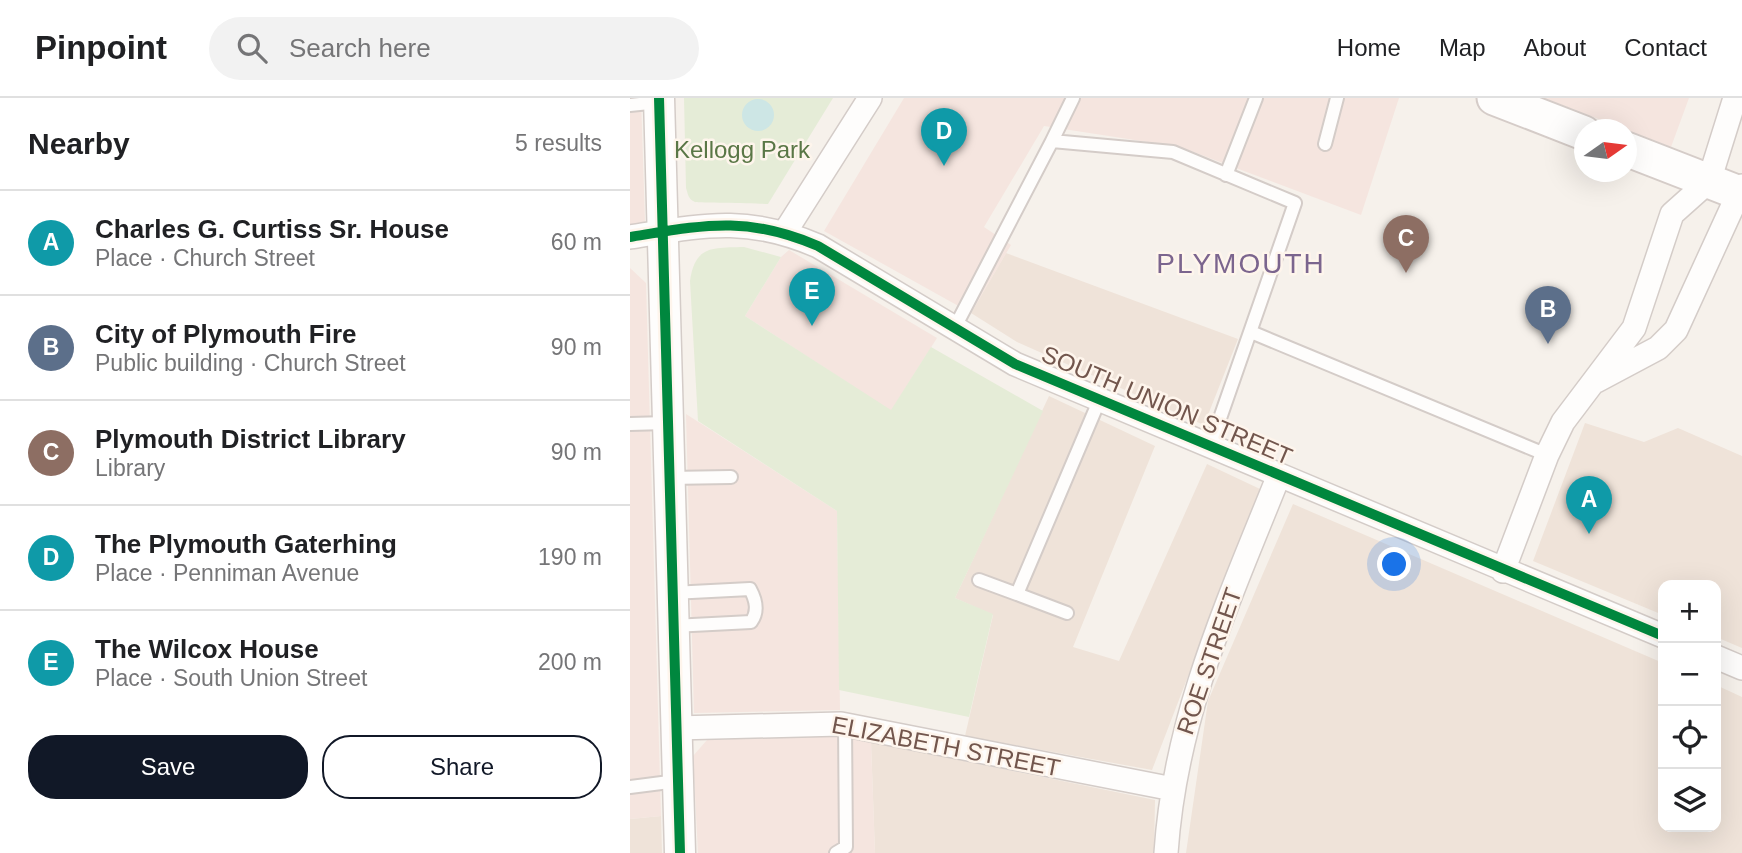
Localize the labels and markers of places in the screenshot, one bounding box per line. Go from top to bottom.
pin: D [921,108,967,166]
pin: C [1383,215,1429,273]
pin: E [789,268,835,326]
pin: B [1525,286,1571,344]
pin: A [1566,476,1612,534]

